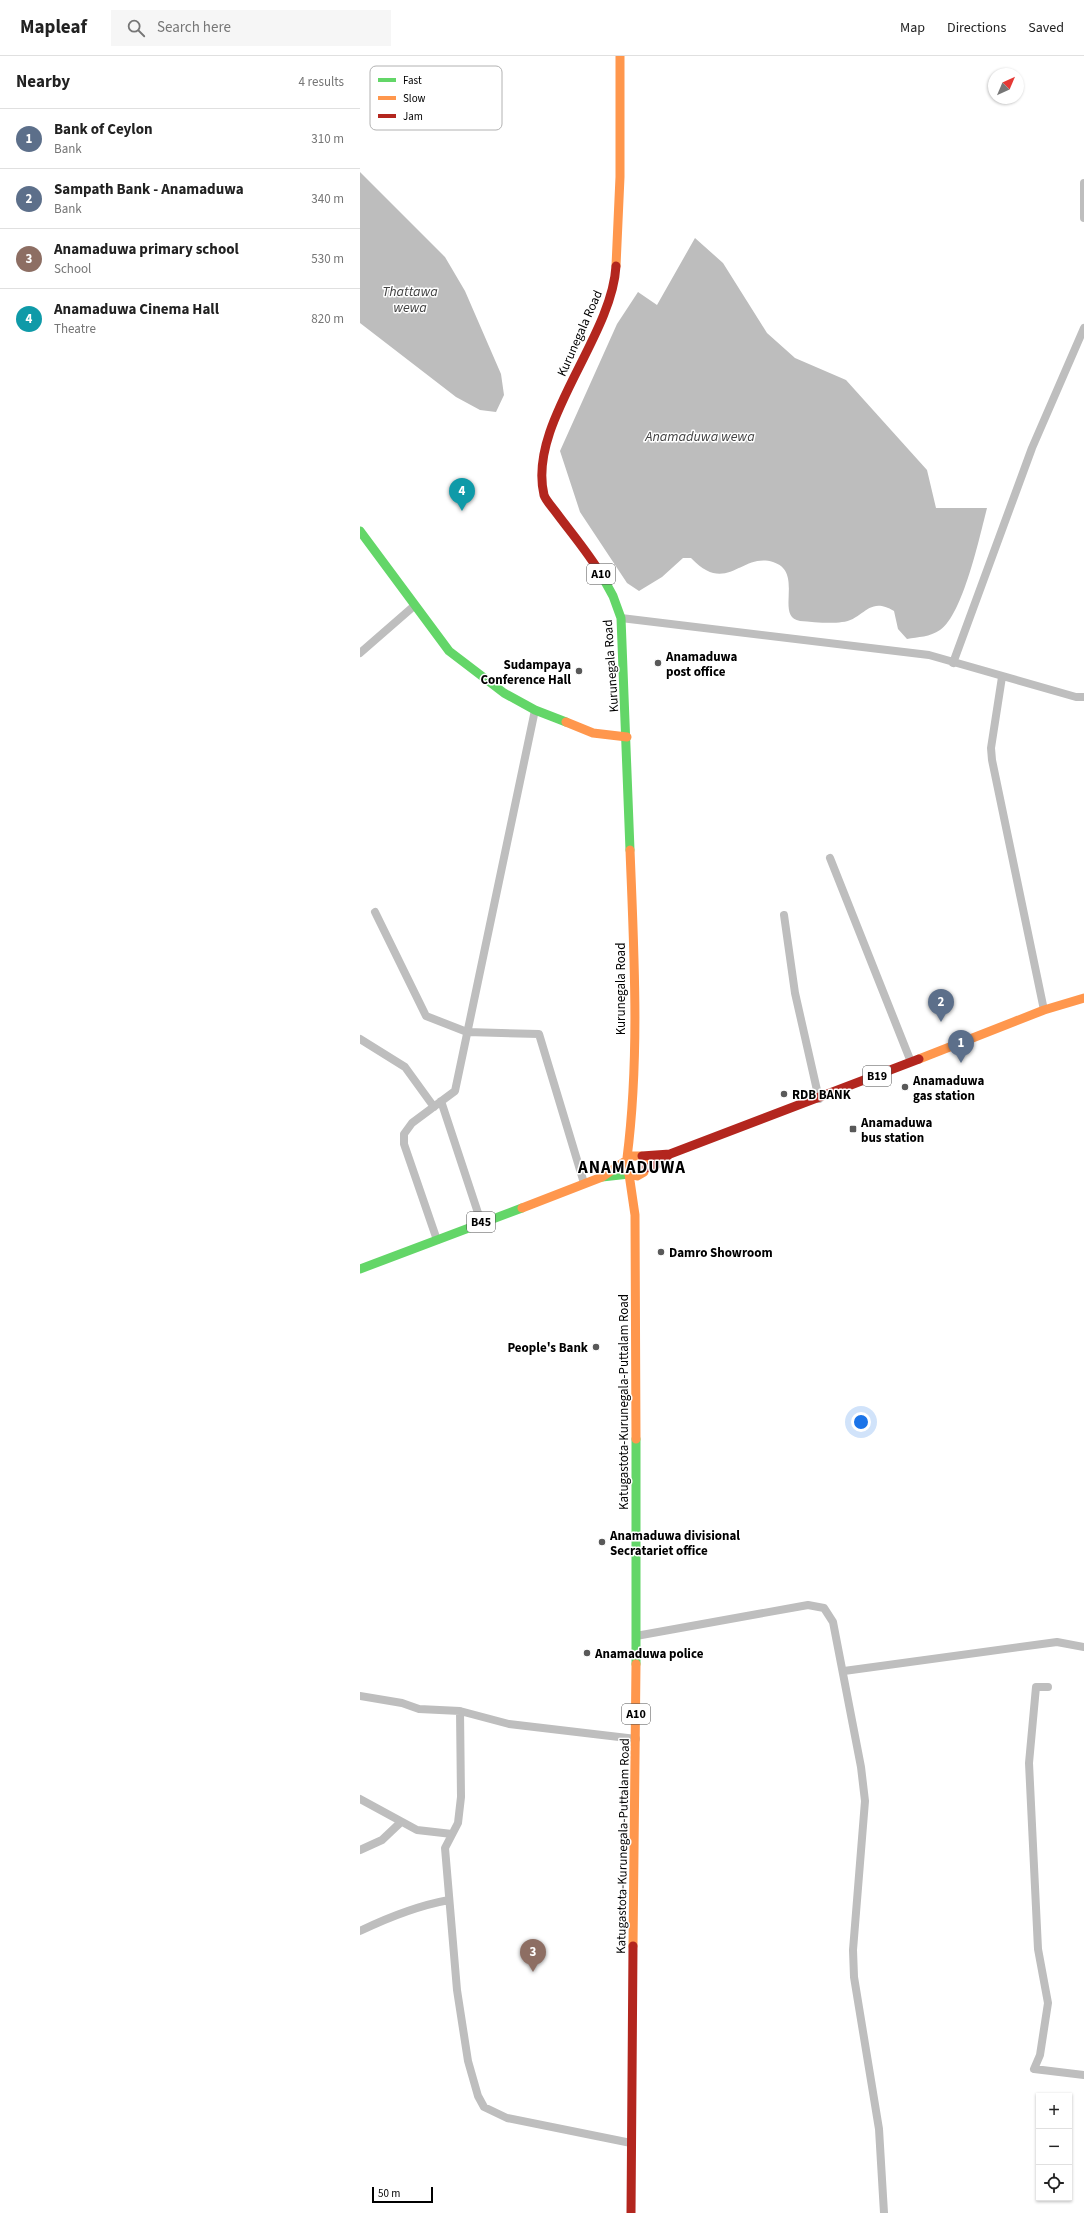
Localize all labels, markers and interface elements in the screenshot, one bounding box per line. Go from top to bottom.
search box [111,10,391,46]
text: Mapleaf [20,14,87,41]
icon: search [125,17,147,39]
text: Search here [157,17,231,38]
text: Map [900,18,925,38]
text: Directions [947,18,1006,38]
text: Saved [1028,18,1064,38]
legend [370,66,502,130]
north arrow [988,68,1024,104]
text: Nearby [16,70,70,94]
text: 4 results [299,73,344,91]
text: Fast [403,73,422,88]
text: Slow [403,91,426,106]
text: Jam [403,109,423,124]
text: Bank of Ceylon [54,119,153,140]
text: 1 [26,130,32,148]
text: 310 m [311,130,344,148]
text: Bank [54,140,82,158]
text: Sampath Bank - Anamaduwa [54,179,244,200]
text: 2 [26,190,32,208]
text: 340 m [311,190,344,208]
text: Bank [54,200,82,218]
text: Anamaduwa primary school [54,239,239,260]
text: 3 [26,250,32,268]
text: 530 m [311,250,344,268]
text: School [54,260,91,278]
water label: Thattawa wewa [382,282,438,318]
street label: Kurunegala Road [553,287,607,379]
text: Anamaduwa Cinema Hall [54,299,219,320]
text: 4 [26,310,32,328]
text: 820 m [311,310,344,328]
text: Theatre [54,320,96,338]
water label: Anamaduwa wewa [644,427,755,447]
pin: 4 [449,478,475,511]
road number: A10 [587,564,615,584]
street label: Kurunegala Road [599,619,623,713]
place label: Anamaduwa post office [665,648,738,681]
place label: Sudampaya Conference Hall [480,656,571,689]
marker: Anamaduwa post office [653,658,663,668]
marker: Sudampaya Conference Hall [574,666,584,676]
street label: Kurunegala Road [612,943,630,1035]
pin: 2 [928,989,954,1022]
pin: 1 [948,1030,974,1063]
road number: B19 [863,1066,891,1086]
place label: Anamaduwa gas station [912,1072,985,1105]
marker: Anamaduwa gas station [900,1082,910,1092]
place label: RDB BANK [792,1086,852,1104]
marker: RDB BANK [779,1089,789,1099]
place label: Anamaduwa bus station [860,1114,933,1147]
marker: Anamaduwa bus station [848,1124,858,1134]
district label: ANAMADUWA [577,1156,686,1180]
road number: B45 [467,1212,495,1232]
place label: Damro Showroom [669,1244,773,1262]
marker: Damro Showroom [656,1247,666,1257]
street label: Katugastota-Kurunegala-Puttalam Road [615,1294,633,1510]
place label: People's Bank [507,1339,589,1357]
marker: People's Bank [591,1342,601,1352]
your location [851,1412,871,1432]
place label: Anamaduwa divisional Secratariet office [609,1527,740,1560]
marker: Anamaduwa divisional Secratariet office [597,1537,607,1547]
place label: Anamaduwa police [594,1645,704,1663]
marker: Anamaduwa police [582,1648,592,1658]
road number: A10 [622,1704,650,1724]
street label: Katugastota-Kurunegala-Puttalam Road [612,1738,634,1954]
pin: 3 [520,1939,546,1972]
map controls [1036,2093,1072,2201]
button: + [1036,2093,1072,2129]
button: − [1036,2129,1072,2165]
button: locate [1036,2165,1072,2201]
scale bar [372,2185,433,2204]
text: 50 m [378,2186,400,2201]

